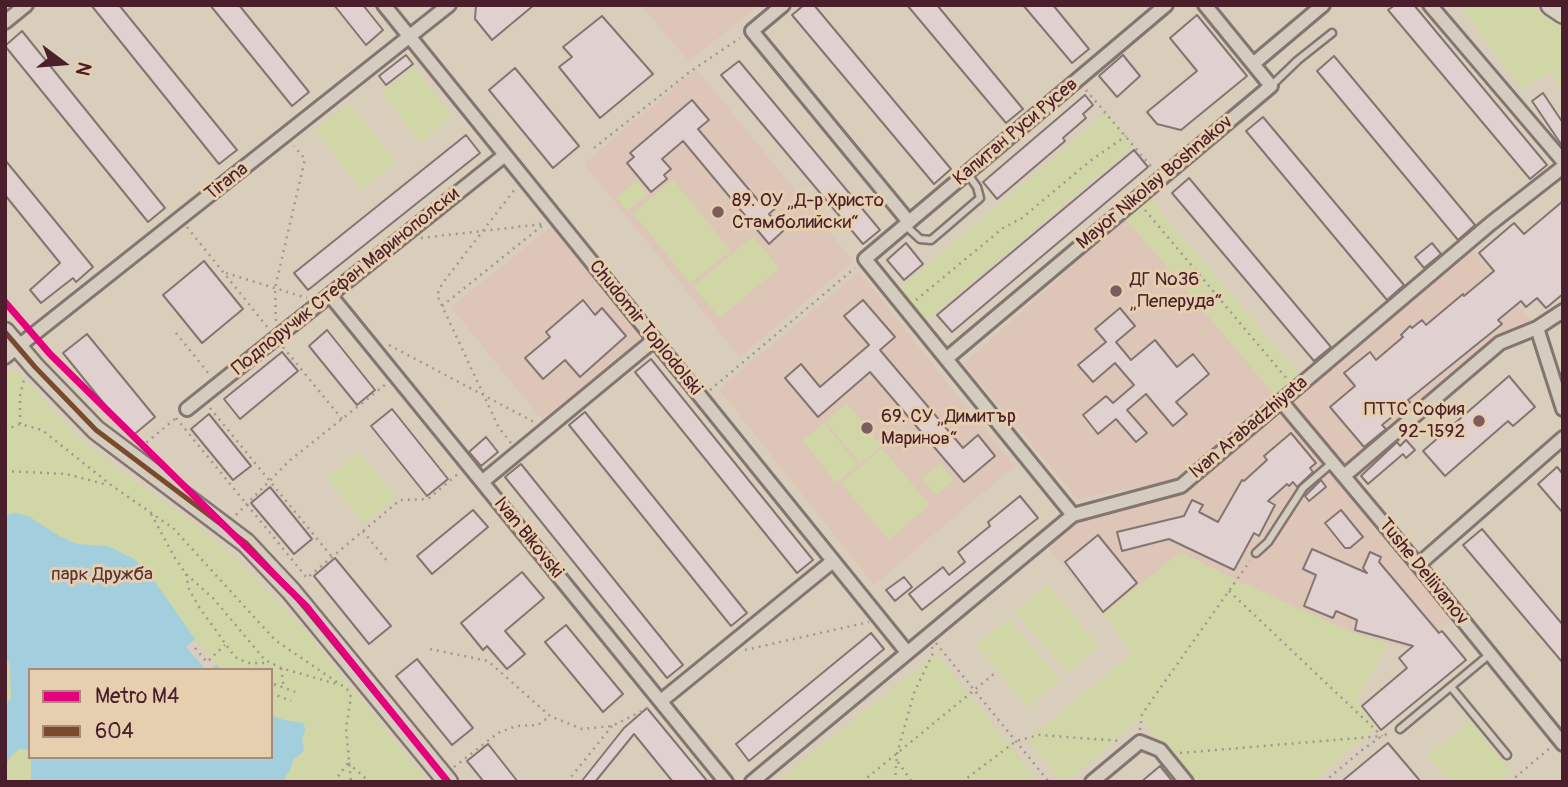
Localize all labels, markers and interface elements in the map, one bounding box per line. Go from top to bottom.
north arrow [28,28,98,98]
text: N [70,59,96,78]
street label: Капитан Руси Русев [949,73,1083,191]
street label: Мayor Nikolay Boshnakov [1072,111,1238,255]
street label: Tirana [201,158,253,206]
street label: Подпоручик Стефан Маринополски [228,183,464,381]
place label: 89. ОУ „Д-р Христо Стамболийски“ [732,190,884,234]
marker: 89. ОУ „Д-р Христо Стамболийски“ [710,204,726,220]
street label: Chudomir Toplodolski [584,256,706,400]
place label: ДГ №36 „Пеперуда“ [1130,269,1222,313]
marker: ДГ №36 „Пеперуда“ [1108,283,1124,299]
street label: Ivan Arabadzhiyata [1185,372,1313,484]
place label: ПТТС София 92-1592 [1364,399,1465,443]
place label: 69. СУ „Димитър Маринов“ [881,406,1016,450]
marker: ПТТС София 92-1592 [1471,413,1487,429]
marker: 69. СУ „Димитър Маринов“ [859,420,875,436]
street label: Ivan Bikovski [488,493,568,583]
street label: Tushe Deliivanov [1373,514,1473,630]
park label: парк Дружба [51,564,153,586]
legend [28,668,273,759]
text: Metro M4 [95,683,179,710]
text: 604 [95,718,134,745]

